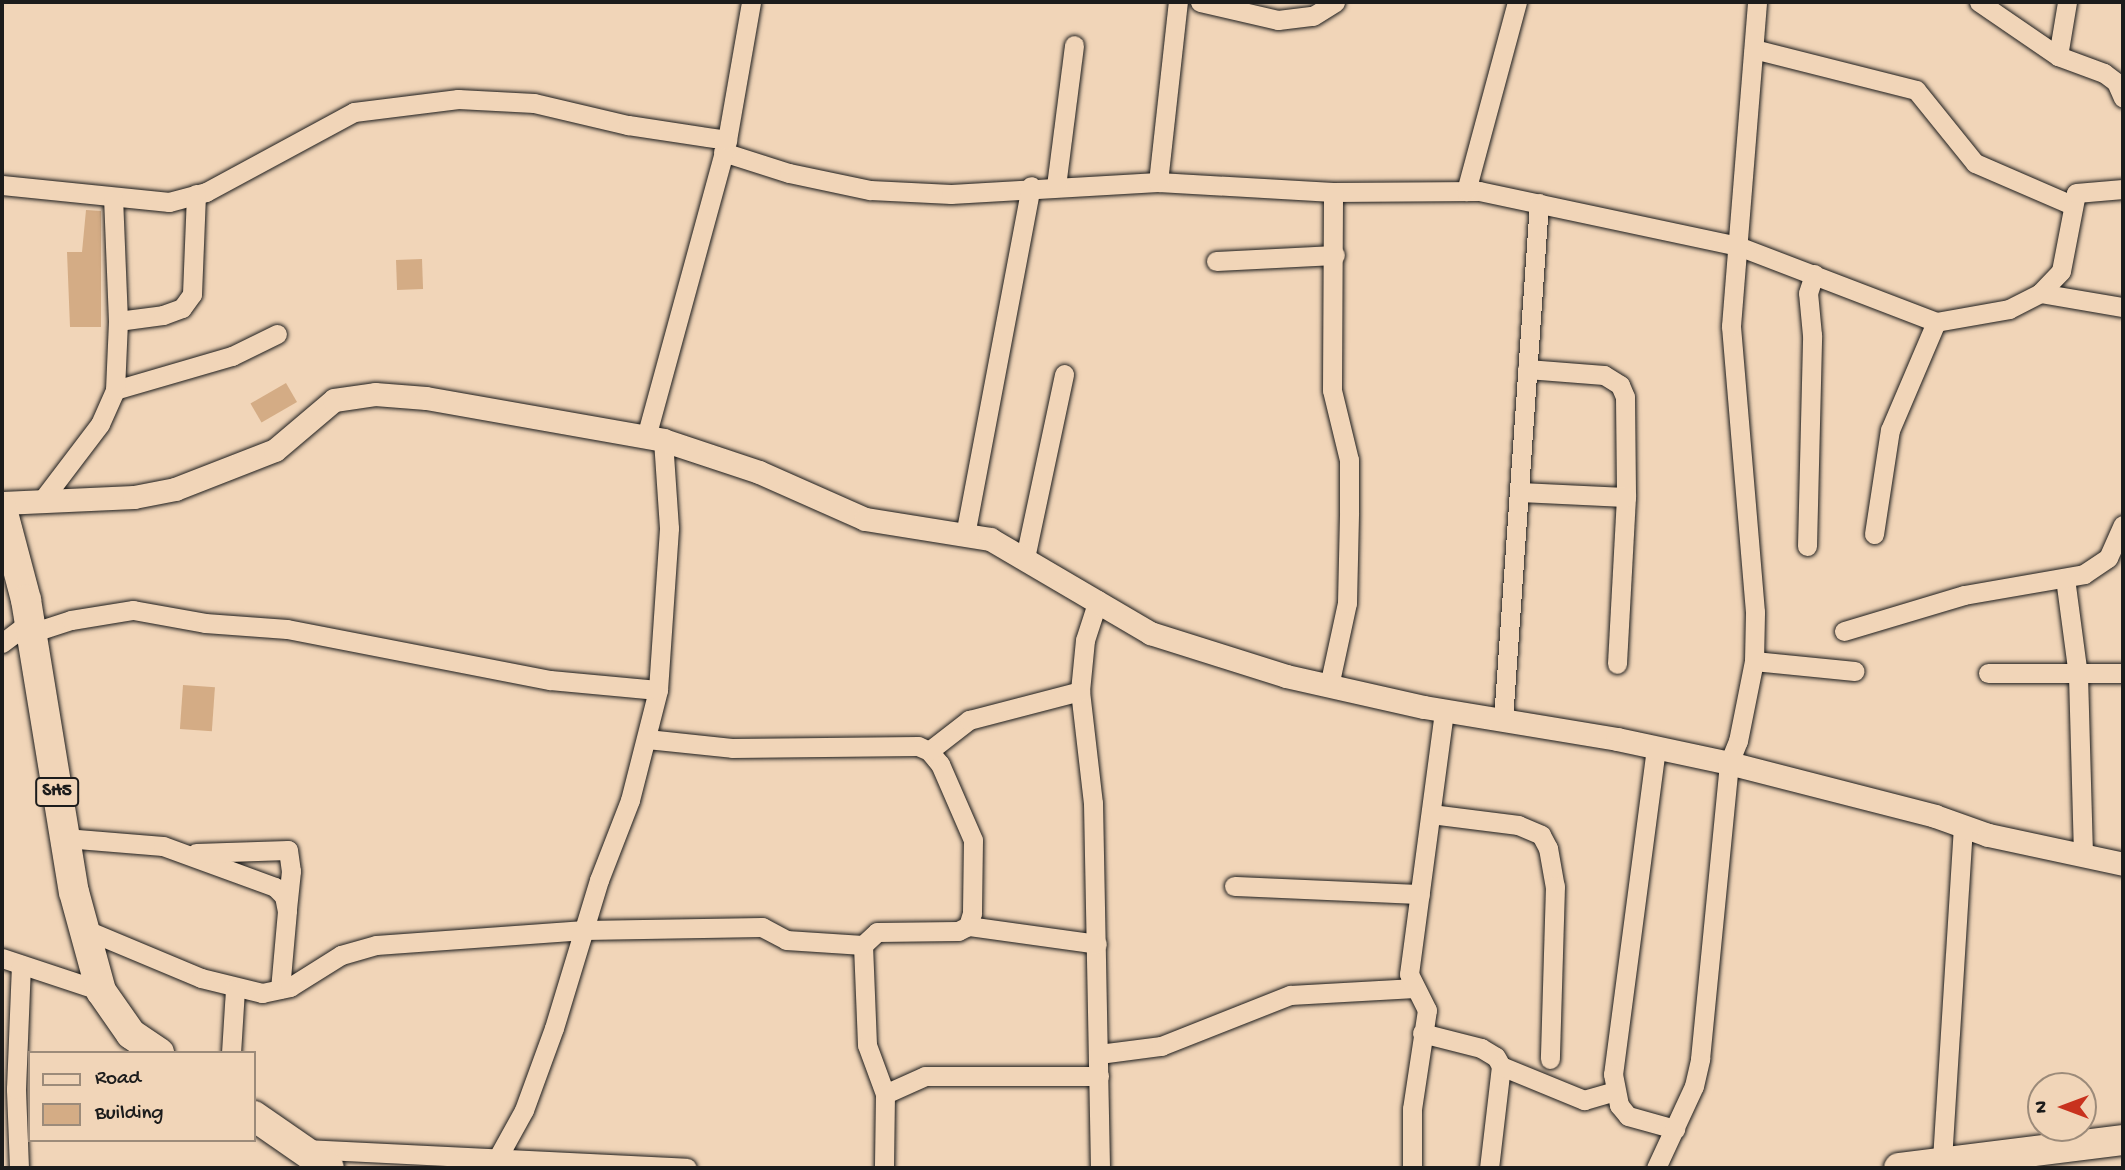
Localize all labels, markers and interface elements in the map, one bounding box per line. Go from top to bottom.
road number: SH5 [34,776,80,807]
legend [28,1051,256,1142]
text: Road [95,1067,141,1092]
north arrow [2027,1072,2097,1142]
text: N [2031,1101,2054,1113]
text: Building [95,1102,164,1127]

